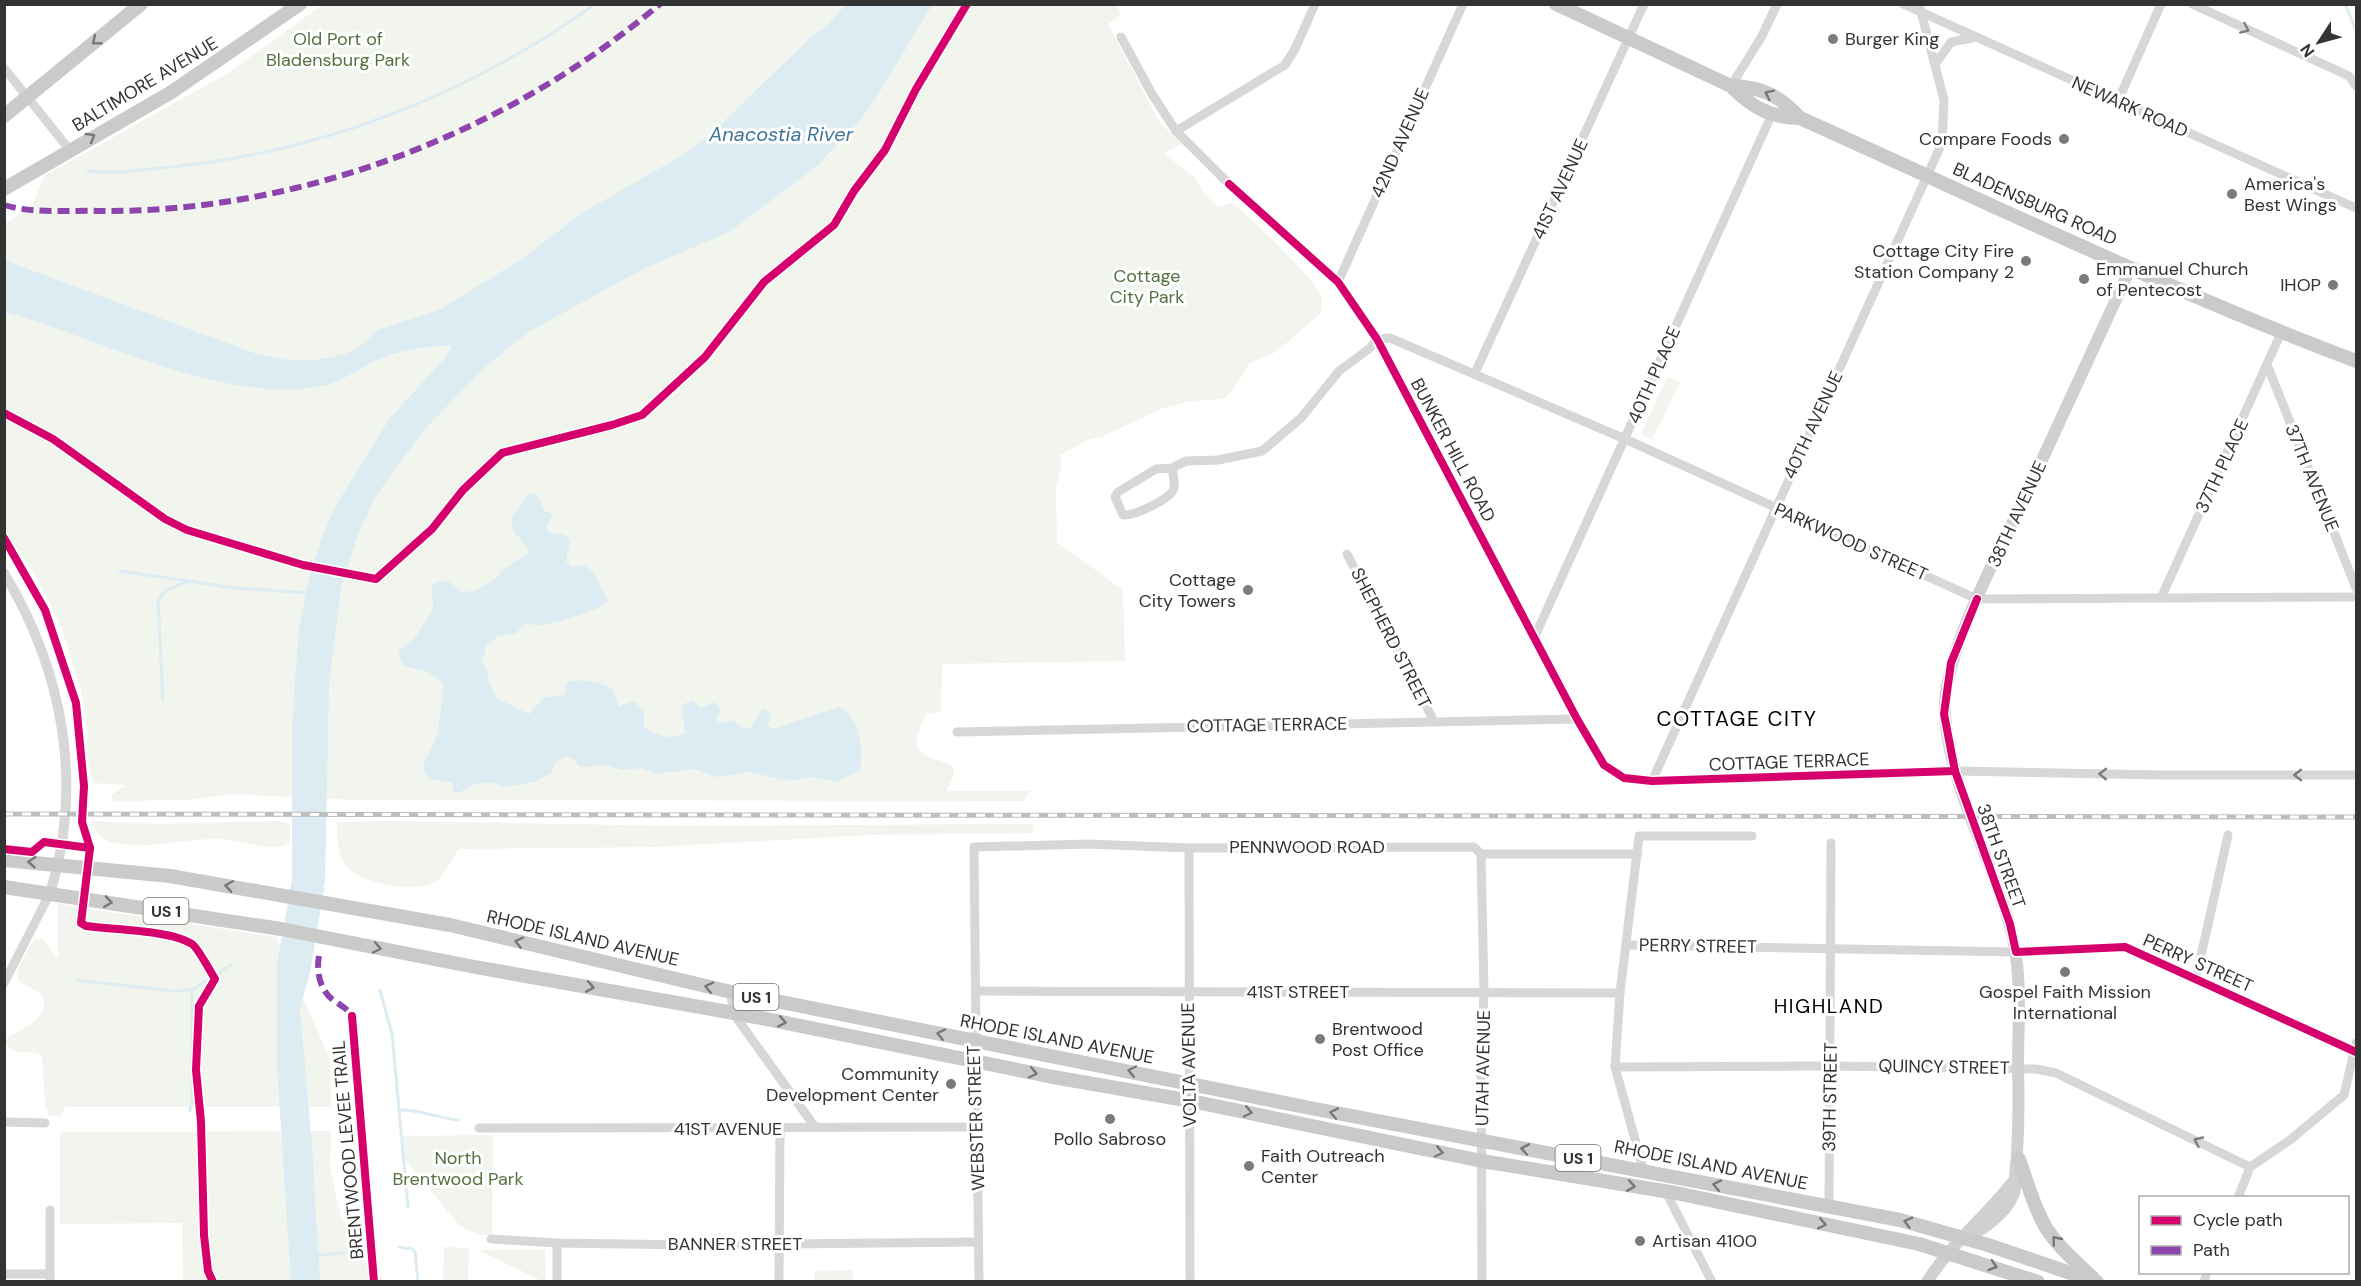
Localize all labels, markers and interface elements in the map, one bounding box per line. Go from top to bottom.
north arrow [2289,12,2349,72]
one-way arrow [2239,21,2250,33]
park label: Old Port of Bladensburg Park [266,27,410,72]
place label: Burger King [1845,27,1939,51]
street label: BALTIMORE AVENUE [68,31,222,137]
marker: Burger King [1826,32,1840,46]
one-way arrow [92,34,103,45]
text: N [2295,40,2319,61]
street label: NEWARK ROAD [2068,71,2192,143]
street label: 42ND AVENUE [1365,84,1435,202]
one-way arrow [1765,89,1776,101]
water label: Anacostia River [708,121,854,147]
place label: Compare Foods [1919,127,2052,151]
marker: Compare Foods [2057,132,2071,146]
one-way arrow [84,133,95,144]
street label: 41ST AVENUE [1526,135,1594,243]
street label: BLADENSBURG ROAD [1949,157,2121,251]
place label: America's Best Wings [2244,172,2337,217]
marker: America's Best Wings [2225,187,2239,201]
place label: Cottage City Fire Station Company 2 [1854,239,2014,284]
marker: Cottage City Fire Station Company 2 [2019,254,2033,268]
place label: Emmanuel Church of Pentecost [2096,257,2248,302]
park label: Cottage City Park [1110,264,1184,309]
marker: Emmanuel Church of Pentecost [2077,272,2091,286]
place label: IHOP [2280,273,2321,297]
marker: IHOP [2326,278,2340,292]
street label: 40TH PLACE [1622,323,1686,427]
street label: 40TH AVENUE [1778,367,1848,483]
street label: BUNKER HILL ROAD [1405,374,1501,526]
street label: 37TH PLACE [2190,415,2254,517]
street label: 37TH AVENUE [2280,421,2344,535]
street label: 38TH AVENUE [1982,457,2052,571]
street label: PARKWOOD STREET [1771,497,1931,587]
street label: SHEPHERD STREET [1345,564,1437,712]
place label: Cottage City Towers [1139,568,1236,613]
marker: Cottage City Towers [1241,583,1255,597]
district label: COTTAGE CITY [1657,705,1817,733]
street label: COTTAGE TERRACE [1186,712,1348,738]
street label: COTTAGE TERRACE [1708,747,1870,777]
one-way arrow [2099,768,2108,780]
one-way arrow [2294,769,2303,781]
street label: 38TH STREET [1971,800,2031,912]
street label: PENNWOOD ROAD [1229,835,1385,859]
one-way arrow [27,856,36,869]
one-way arrow [225,880,235,893]
one-way arrow [103,895,113,908]
road number: US 1 [144,898,188,924]
street label: RHODE ISLAND AVENUE [484,904,682,972]
street label: PERRY STREET [2139,928,2257,998]
street label: PERRY STREET [1639,933,1757,959]
one-way arrow [514,936,524,949]
one-way arrow [372,941,382,954]
marker: Gospel Faith Mission International [2058,965,2072,979]
one-way arrow [585,980,595,993]
street label: 41ST STREET [1247,980,1349,1004]
place label: Gospel Faith Mission International [1979,980,2151,1025]
one-way arrow [704,981,714,994]
road number: US 1 [734,984,778,1010]
district label: HIGHLAND [1774,993,1884,1019]
street label: VOLTA AVENUE [1176,1002,1202,1128]
street label: RHODE ISLAND AVENUE [958,1008,1156,1070]
street label: UTAH AVENUE [1470,1010,1496,1126]
one-way arrow [776,1015,786,1028]
place label: Brentwood Post Office [1332,1017,1424,1062]
one-way arrow [936,1028,946,1041]
marker: Brentwood Post Office [1313,1032,1327,1046]
street label: BRENTWOOD LEVEE TRAIL [326,1040,370,1260]
street label: 39TH STREET [1817,1042,1843,1152]
street label: WEBSTER STREET [961,1045,991,1191]
street label: QUINCY STREET [1878,1054,2010,1080]
place label: Community Development Center [766,1062,939,1107]
one-way arrow [1028,1066,1038,1079]
one-way arrow [1127,1066,1137,1079]
marker: Community Development Center [944,1077,958,1091]
one-way arrow [1243,1105,1253,1118]
one-way arrow [1329,1107,1339,1120]
marker: Pollo Sabroso [1103,1112,1117,1126]
street label: 41ST AVENUE [674,1117,782,1141]
place label: Pollo Sabroso [1054,1127,1166,1151]
street label: RHODE ISLAND AVENUE [1612,1134,1810,1196]
one-way arrow [2193,1137,2204,1149]
one-way arrow [1521,1143,1531,1156]
place label: Faith Outreach Center [1261,1144,1385,1189]
one-way arrow [1434,1145,1444,1158]
road number: US 1 [1556,1145,1600,1171]
park label: North Brentwood Park [392,1146,524,1191]
marker: Faith Outreach Center [1242,1159,1256,1173]
one-way arrow [1626,1179,1636,1192]
one-way arrow [1712,1179,1722,1192]
legend [2139,1196,2349,1274]
text: Cycle path [2193,1208,2283,1232]
one-way arrow [1817,1217,1827,1230]
one-way arrow [1903,1217,1913,1230]
place label: Artisan 4100 [1652,1229,1757,1253]
street label: BANNER STREET [668,1232,802,1256]
marker: Artisan 4100 [1633,1234,1647,1248]
one-way arrow [2052,1236,2063,1247]
text: Path [2193,1238,2230,1262]
one-way arrow [1987,1259,1998,1271]

